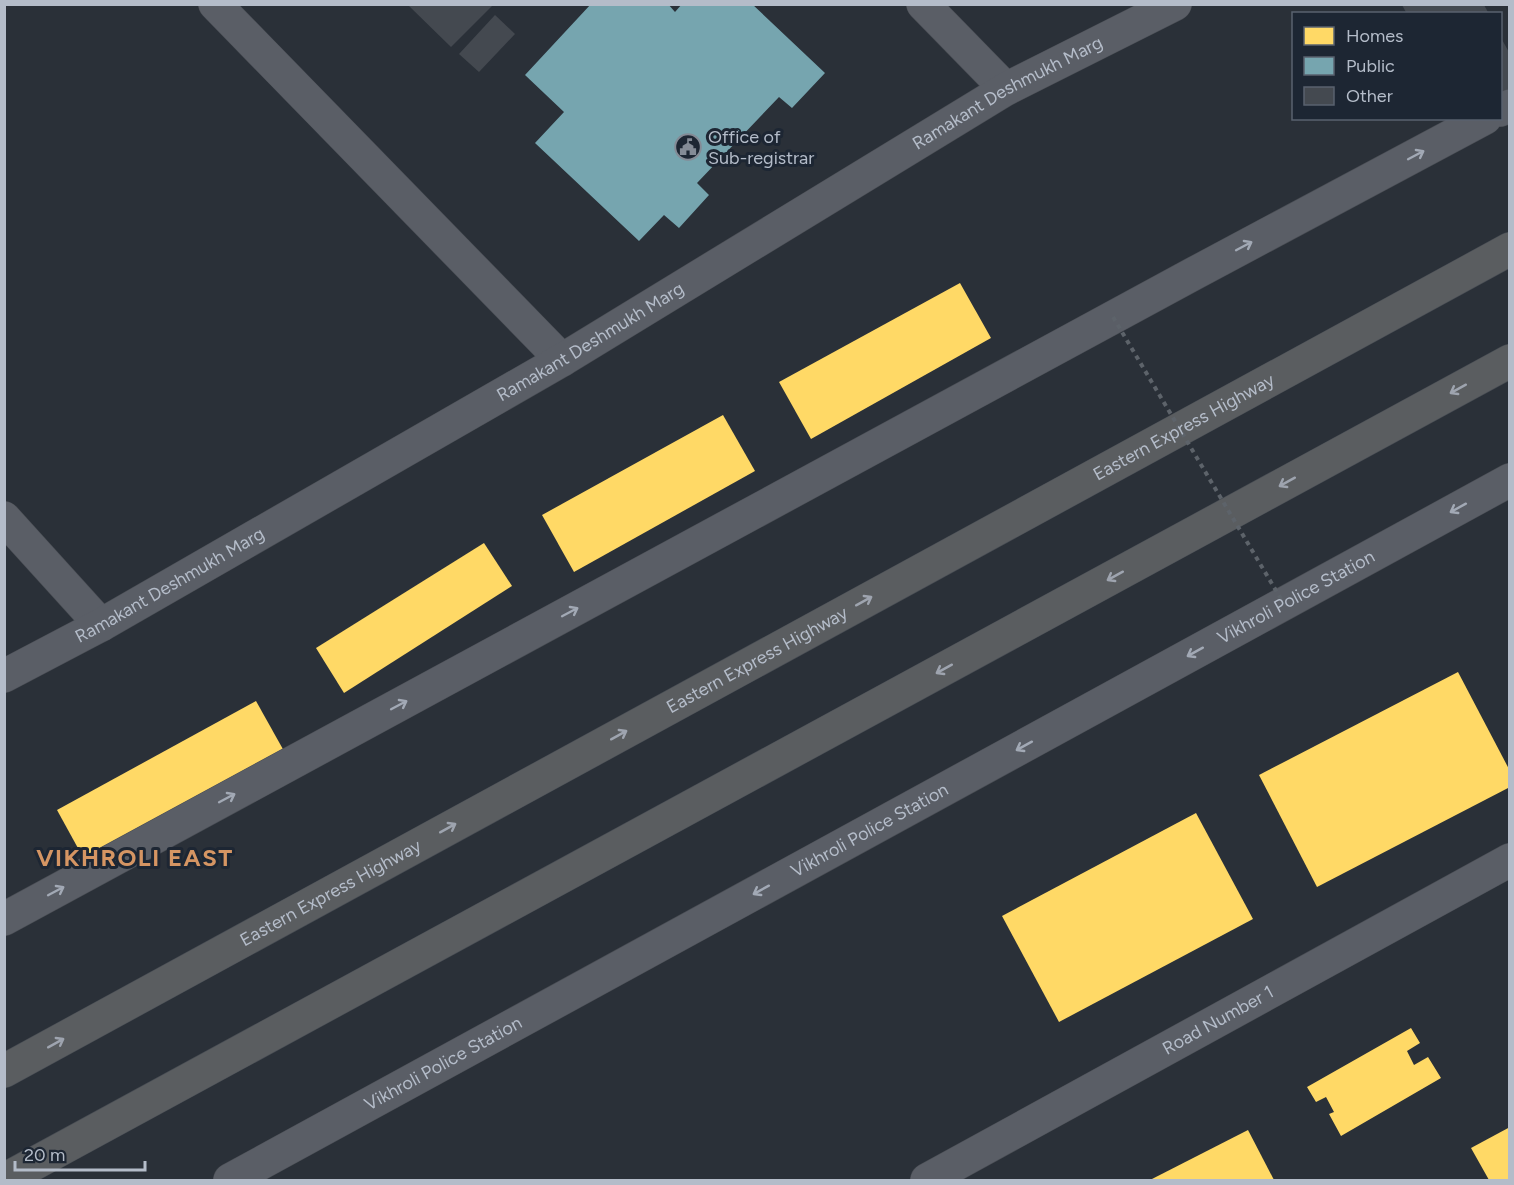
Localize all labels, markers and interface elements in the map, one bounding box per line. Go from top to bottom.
legend [1292,12,1502,120]
text: Homes [1346,25,1404,47]
street label: Ramakant Deshmukh Marg [908,31,1106,154]
text: Public [1346,55,1395,77]
text: Other [1346,85,1393,107]
place label: Office of Sub-registrar [708,126,814,169]
public building icon: Office of Sub-registrar [673,132,703,162]
one-way arrow [1407,149,1425,160]
one-way arrow [1235,240,1252,252]
street label: Ramakant Deshmukh Marg [493,277,688,406]
street label: Eastern Express Highway [1089,369,1279,485]
one-way arrow [1450,383,1467,395]
one-way arrow [1279,476,1296,488]
one-way arrow [1450,502,1467,514]
street label: Ramakant Deshmukh Marg [71,522,268,648]
street label: Vikhroli Police Station [1214,545,1378,649]
one-way arrow [1107,571,1125,582]
one-way arrow [855,595,872,607]
street label: Eastern Express Highway [663,601,852,718]
one-way arrow [561,606,578,618]
one-way arrow [1187,646,1204,658]
one-way arrow [936,663,953,675]
one-way arrow [389,699,407,710]
one-way arrow [610,729,628,740]
one-way arrow [1016,740,1033,752]
street label: Vikhroli Police Station [787,778,952,882]
one-way arrow [218,792,236,803]
one-way arrow [439,822,456,834]
street label: Eastern Express Highway [236,834,425,951]
district label: VIKHROLI EAST [36,843,234,872]
one-way arrow [753,884,770,896]
one-way arrow [47,885,64,897]
street label: Road Number 1 [1159,981,1278,1060]
street label: Vikhroli Police Station [361,1012,526,1115]
one-way arrow [47,1037,64,1049]
scale bar [15,1134,146,1172]
text: 20 m [24,1144,65,1166]

